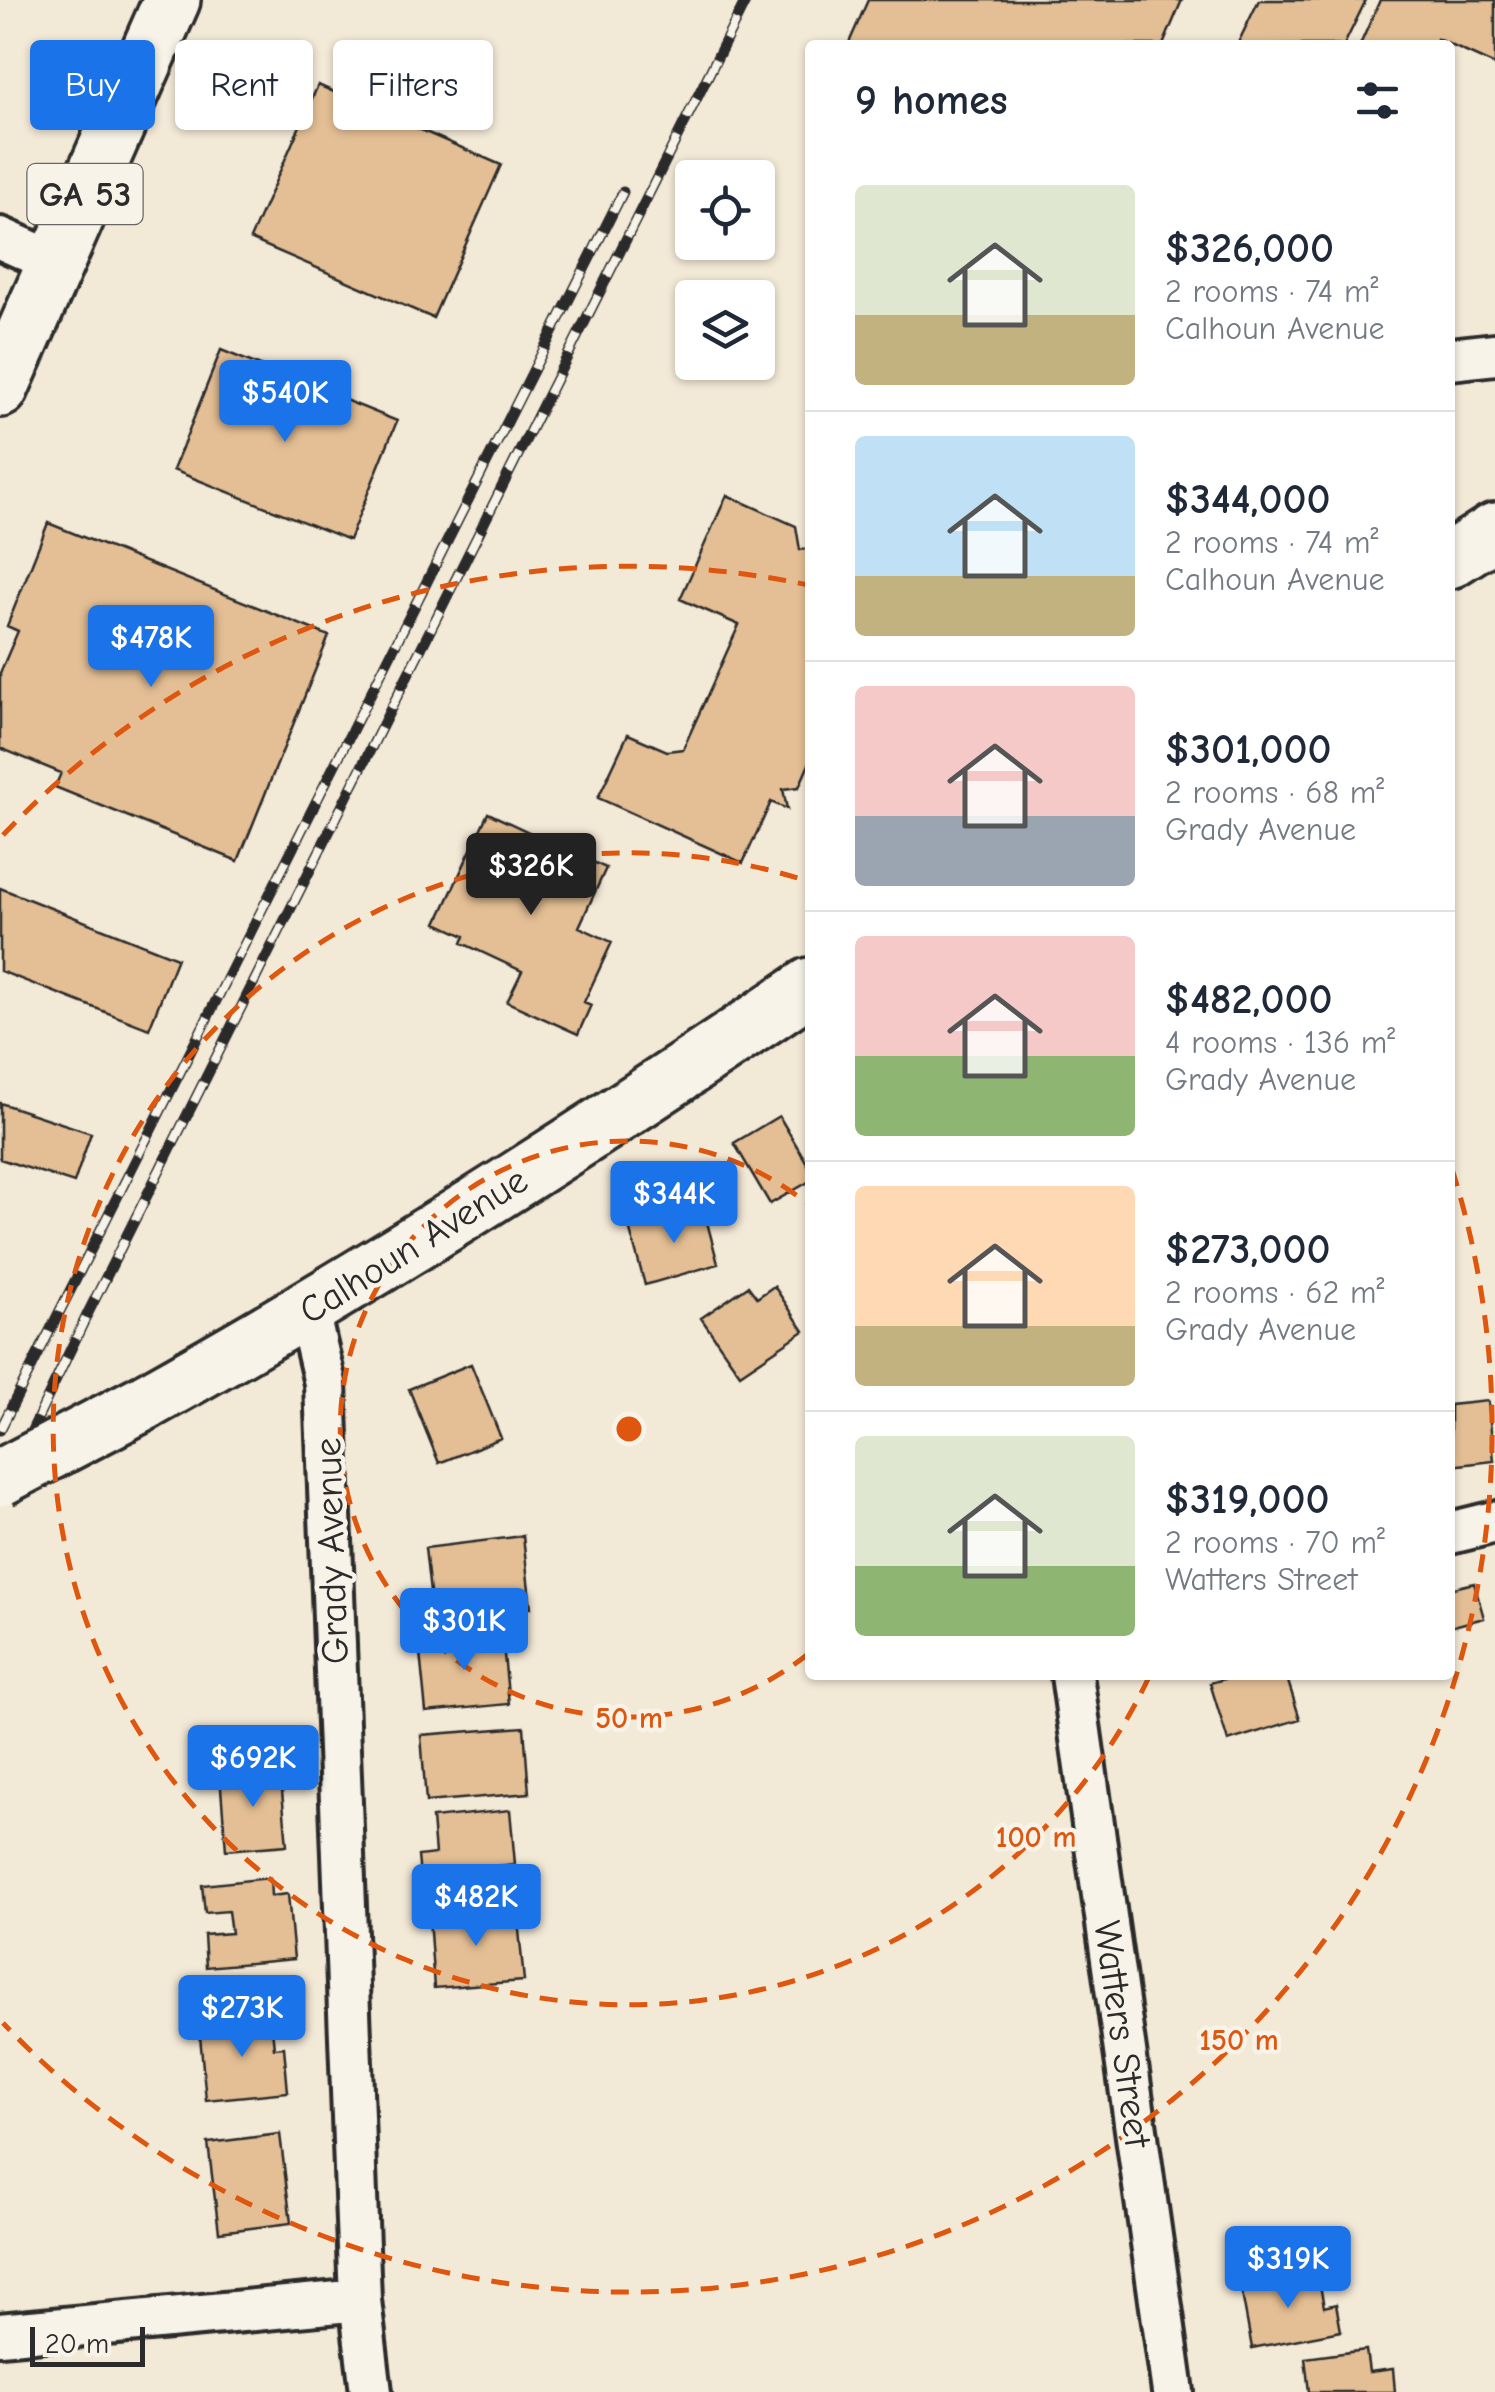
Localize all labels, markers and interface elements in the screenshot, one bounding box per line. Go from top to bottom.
chip: Buy [30,40,155,130]
chip: Rent [175,40,313,130]
chip: Filters [333,40,493,130]
icon: filters [1350,73,1405,128]
text: 9 homes [855,76,1008,125]
map controls [675,160,775,380]
button: locate [675,160,775,260]
road number: GA 53 [28,164,142,224]
text: $326,000 [1165,224,1334,273]
icon: home [935,225,1055,345]
text: 2 rooms · 74 m² [1165,273,1378,310]
button: layers [675,280,775,380]
text: Calhoun Avenue [1165,310,1384,347]
pin: $540K [215,360,355,445]
text: $540K [241,374,329,411]
text: $344,000 [1165,475,1330,524]
icon: home [935,476,1055,596]
text: 2 rooms · 74 m² [1165,524,1378,561]
text: Calhoun Avenue [1165,561,1384,598]
pin: $478K [81,605,221,690]
text: $478K [110,619,192,656]
text: $301,000 [1165,725,1332,774]
icon: home [935,726,1055,846]
text: 2 rooms · 68 m² [1165,774,1384,811]
text: Grady Avenue [1165,811,1356,848]
pin: $326K [461,833,601,918]
text: $326K [488,847,574,884]
text: $482,000 [1165,975,1333,1024]
icon: home [935,976,1055,1096]
text: 4 rooms · 136 m² [1165,1024,1395,1061]
text: Grady Avenue [1165,1061,1356,1098]
street label: Calhoun Avenue [291,1158,536,1334]
pin: $344K [604,1161,744,1246]
text: $344K [632,1175,716,1212]
text: $273,000 [1165,1225,1330,1274]
icon: home [935,1226,1055,1346]
text: 2 rooms · 62 m² [1165,1274,1384,1311]
text: Grady Avenue [1165,1311,1356,1348]
centre of rings [611,1411,647,1447]
street label: Grady Avenue [306,1437,358,1665]
text: $319,000 [1165,1475,1330,1524]
icon: home [935,1476,1055,1596]
text: 2 rooms · 70 m² [1165,1524,1385,1561]
text: Watters Street [1165,1561,1357,1598]
pin: $301K [394,1588,534,1673]
text: $301K [422,1602,506,1639]
text: 50 m [595,1701,663,1736]
pin: $692K [183,1725,323,1810]
text: $692K [210,1739,296,1776]
text: 100 m [996,1820,1076,1855]
pin: $482K [406,1864,546,1949]
text: $482K [434,1878,518,1915]
street label: Watters Street [1084,1918,1160,2151]
pin: $273K [172,1975,312,2060]
text: $273K [200,1989,284,2026]
text: 150 m [1199,2023,1279,2058]
pin: $319K [1218,2226,1358,2311]
text: $319K [1247,2240,1329,2277]
scale bar [30,2322,145,2366]
text: 20 m [45,2328,109,2360]

